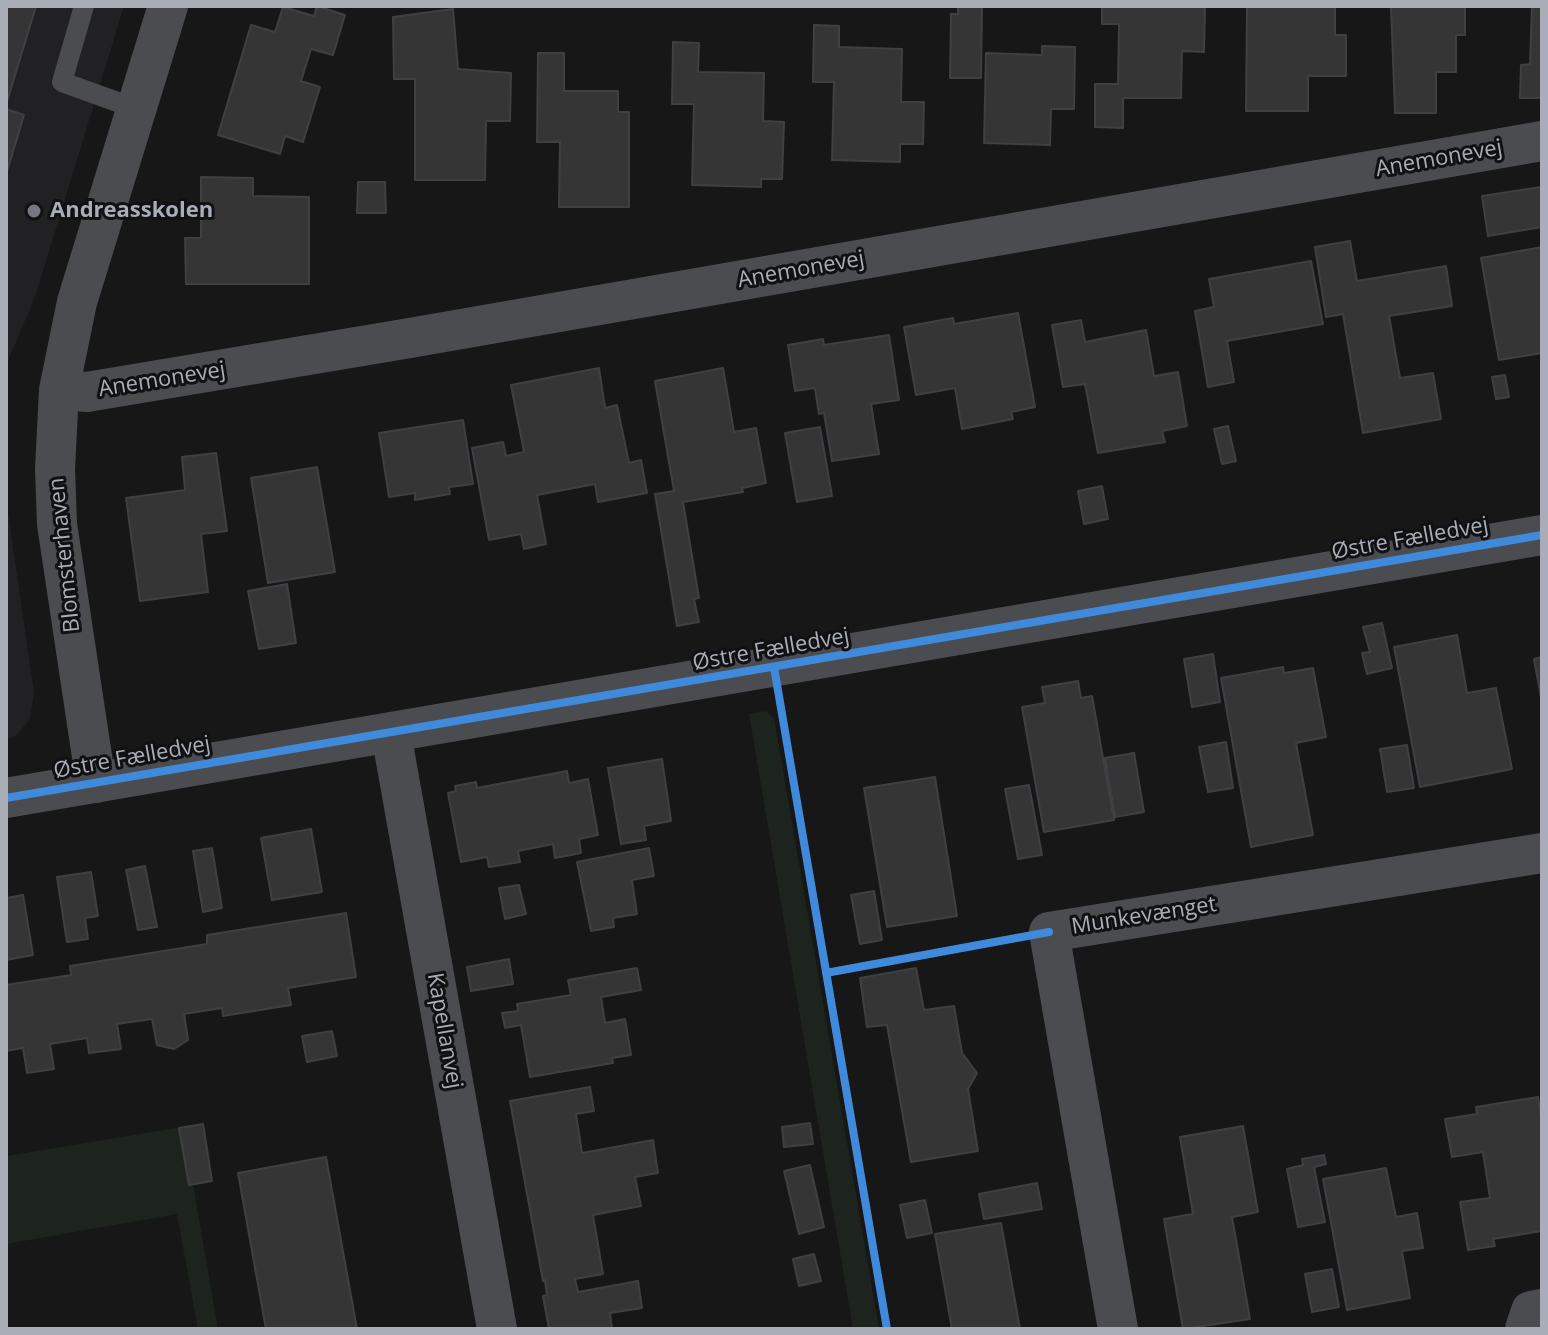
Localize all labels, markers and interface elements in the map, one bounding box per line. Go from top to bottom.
street label: Anemonevej [1374,135,1504,183]
place label: Andreasskolen [50,198,213,224]
marker: Andreasskolen [25,202,43,220]
street label: Anemonevej [736,246,866,294]
street label: Anemonevej [97,357,227,403]
street label: Blomsterhaven [44,476,86,634]
street label: Østre Fælledvej [1330,512,1490,566]
street label: Østre Fælledvej [691,623,851,677]
street label: Østre Fælledvej [52,731,212,785]
street label: Munkevænget [1070,892,1218,940]
street label: Kapellanvej [421,971,467,1091]

